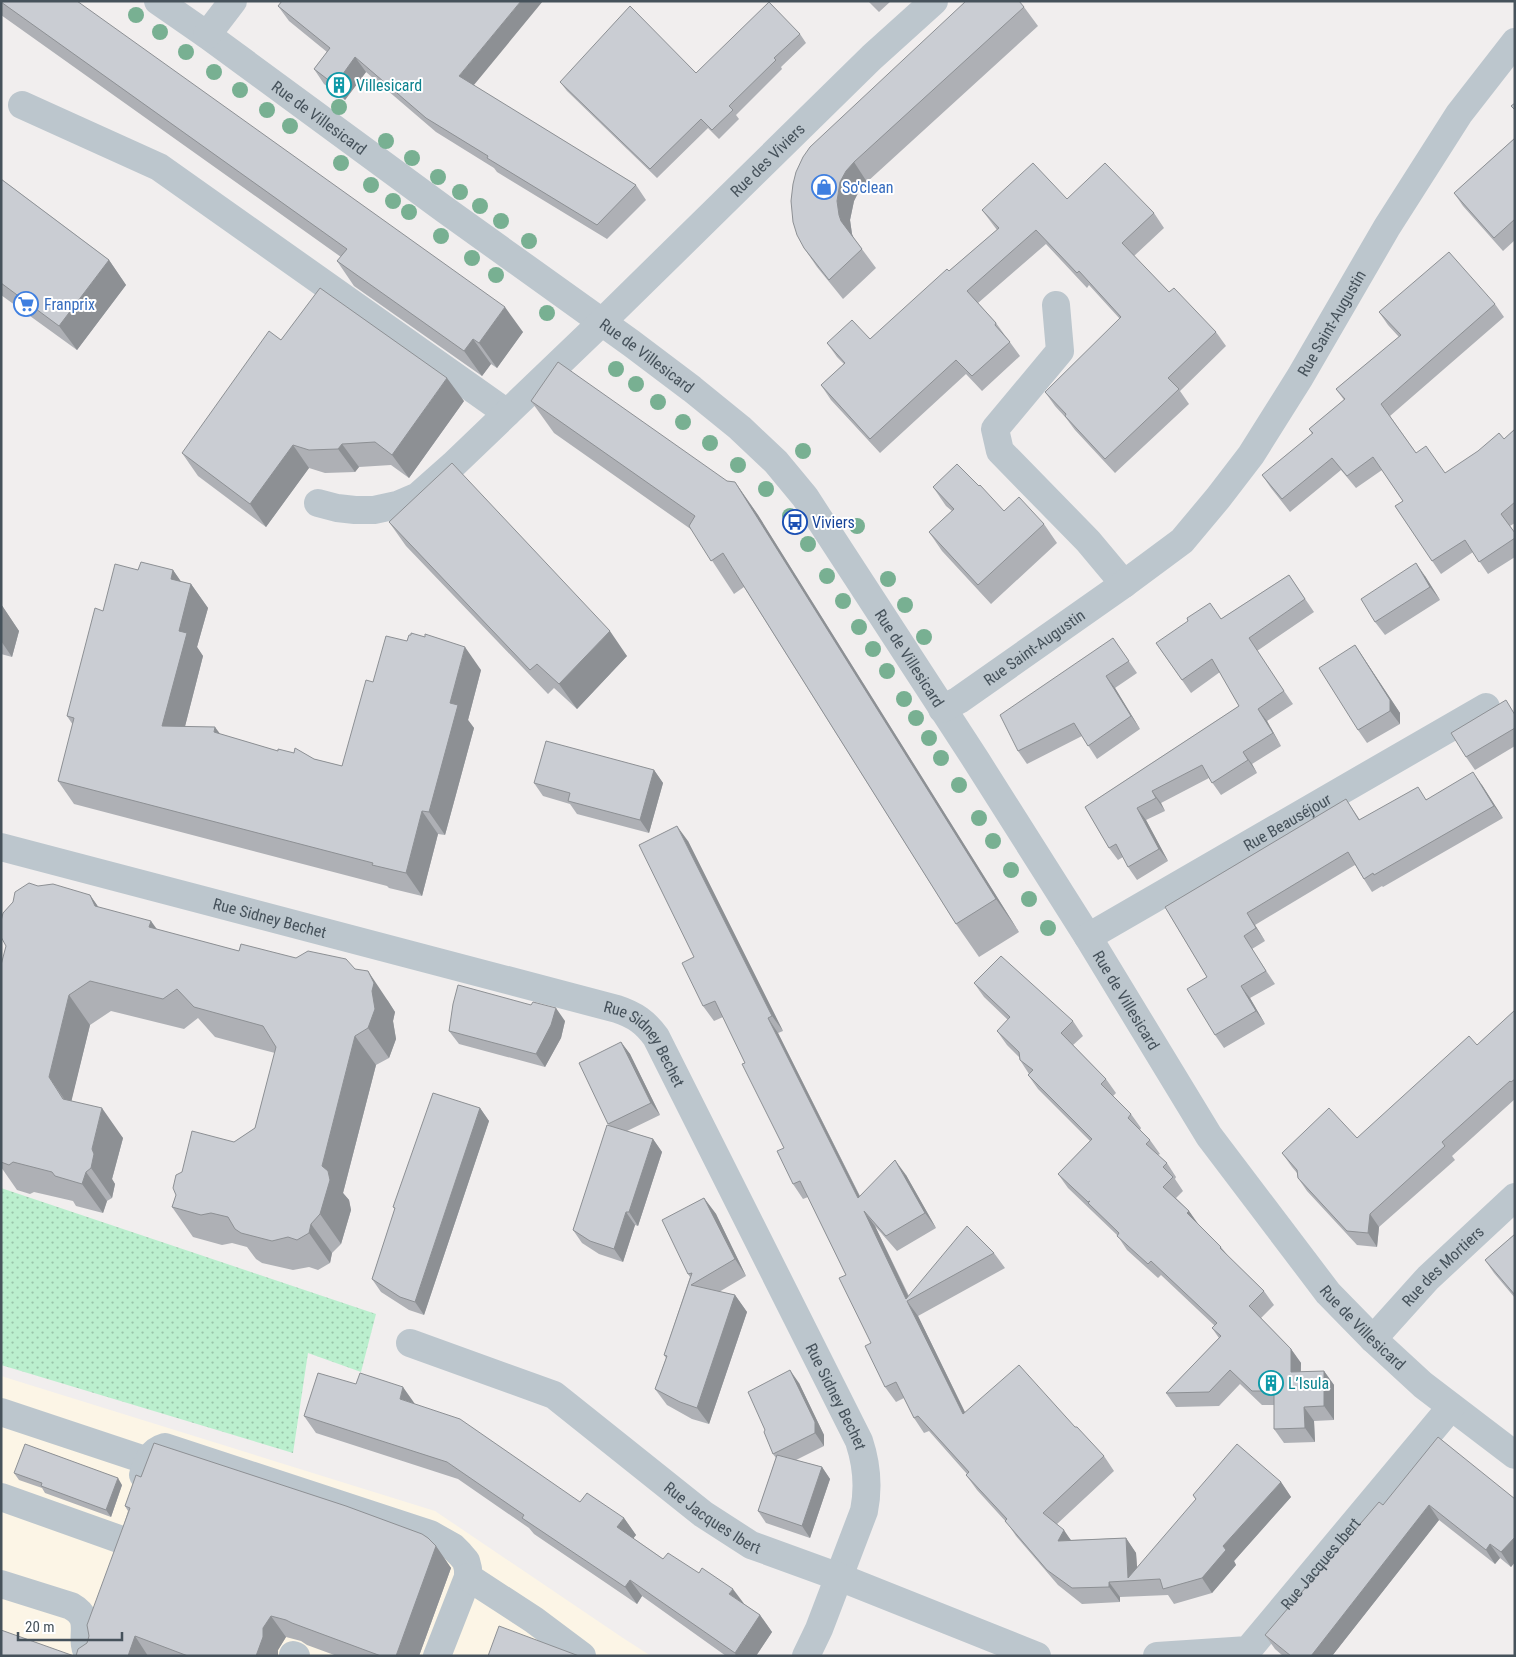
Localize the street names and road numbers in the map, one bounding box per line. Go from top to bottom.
street label: Rue de Villesicard [268,76,370,158]
street label: Rue des Viviers [726,119,808,200]
street label: Rue Saint-Augustin [1293,267,1370,379]
street label: Rue de Villesicard [596,314,698,397]
street label: Rue Saint-Augustin [980,605,1088,689]
street label: Rue de Villesicard [871,606,948,710]
street label: Rue Beauséjour [1240,789,1334,855]
street label: Rue Sidney Bechet [211,894,329,942]
street label: Rue de Villesicard [1089,947,1164,1053]
street label: Rue Sidney Bechet [602,996,689,1090]
street label: Rue des Mortiers [1398,1222,1488,1310]
street label: Rue de Villesicard [1316,1281,1410,1374]
street label: Rue Sidney Bechet [802,1340,871,1452]
street label: Rue Jacques Ibert [661,1477,764,1557]
street label: Rue Jacques Ibert [1277,1513,1364,1613]

